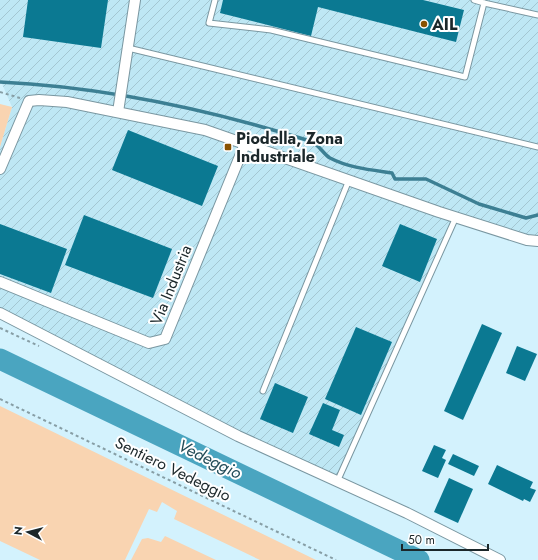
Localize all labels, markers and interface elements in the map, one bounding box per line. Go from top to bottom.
place label: AIL [431,13,458,36]
marker: AIL [419,19,429,29]
place label: Piodella, Zona Industriale [236,127,343,168]
marker: Piodella, Zona Industriale [223,142,233,152]
street label: Via Industria [144,241,198,329]
street label: Sentiero Vedeggio [111,431,235,507]
water label: Vedeggio [174,433,246,485]
north arrow [8,512,48,552]
text: N [10,525,27,536]
scale bar [402,526,488,552]
text: 50 m [408,531,435,549]

